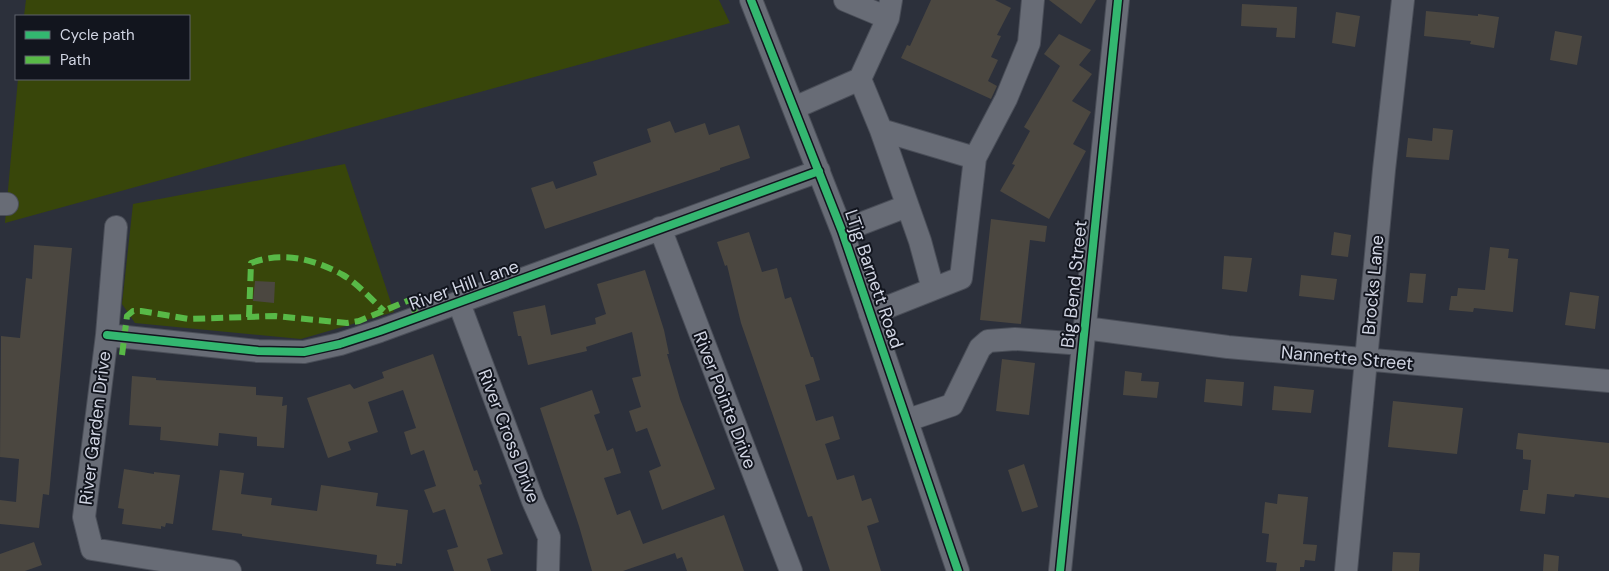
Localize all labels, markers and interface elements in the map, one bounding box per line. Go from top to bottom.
legend [15,15,190,80]
text: Cycle path [60,25,135,45]
text: Path [60,50,91,70]
street label: LTjg Barnett Road [839,206,909,352]
street label: Big Bend Street [1055,219,1093,349]
street label: Brocks Lane [1357,234,1389,336]
street label: River Hill Lane [406,254,522,316]
street label: River Pointe Drive [688,328,762,472]
street label: Nannette Street [1280,340,1414,376]
street label: River Garden Drive [74,350,116,506]
street label: River Cross Drive [473,366,545,506]

